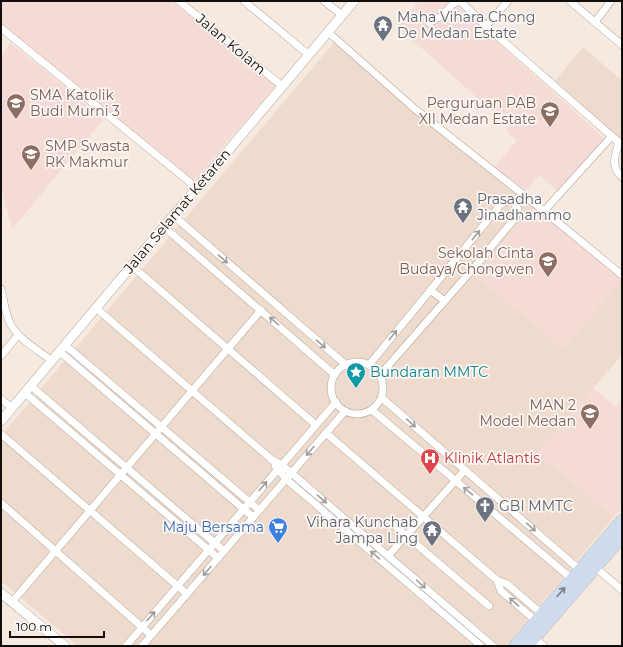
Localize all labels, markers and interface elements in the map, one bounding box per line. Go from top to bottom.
place label: Maha Vihara Chong De Medan Estate [397,8,535,42]
street label: Jalan Kolam [192,9,270,78]
temple icon: Maha Vihara Chong De Medan Estate [372,14,394,42]
place label: SMA Katolik Budi Murni 3 [30,86,120,120]
school or university icon: SMA Katolik Budi Murni 3 [5,92,27,120]
place label: Perguruan PAB XII Medan Estate [419,94,536,128]
school or university icon: Perguruan PAB XII Medan Estate [539,100,561,128]
place label: SMP Swasta RK Makmur [45,137,130,171]
school or university icon: SMP Swasta RK Makmur [20,143,42,171]
street label: Jalan Selamat Ketaren [119,145,234,278]
place label: Prasadha Jinadhammo [476,190,571,224]
temple icon: Prasadha Jinadhammo [452,196,474,224]
one-way arrow [472,229,480,240]
place label: Sekolah Cinta Budaya/Chongwen [399,244,534,278]
school or university icon: Sekolah Cinta Budaya/Chongwen [537,250,559,278]
one-way arrow [218,254,229,263]
one-way arrow [269,317,280,326]
one-way arrow [389,329,398,340]
one-way arrow [316,339,327,348]
place icon: Bundaran MMTC [345,361,367,389]
place label: Bundaran MMTC [370,363,488,381]
place label: MAN 2 Model Medan [479,396,576,430]
school or university icon: MAN 2 Model Medan [579,402,601,430]
one-way arrow [406,419,417,428]
one-way arrow [306,446,315,457]
hospital icon: Klinik Atlantis [419,447,441,475]
place label: Klinik Atlantis [444,449,540,467]
one-way arrow [259,481,268,492]
one-way arrow [462,486,473,495]
one-way arrow [317,495,327,504]
church icon: GBI MMTC [474,495,496,523]
place label: GBI MMTC [499,497,573,515]
place label: Vihara Kunchab Jampa Ling [306,513,418,547]
supermarket icon: Maju Bersama [267,516,289,544]
place label: Maju Bersama [163,518,264,536]
temple icon: Vihara Kunchab Jampa Ling [421,519,443,547]
one-way arrow [525,522,536,531]
one-way arrow [369,550,380,559]
one-way arrow [202,565,211,576]
one-way arrow [415,579,425,588]
one-way arrow [556,587,565,598]
one-way arrow [509,598,519,607]
one-way arrow [146,612,155,622]
scale bar [10,613,104,639]
text: 100 m [16,619,52,634]

